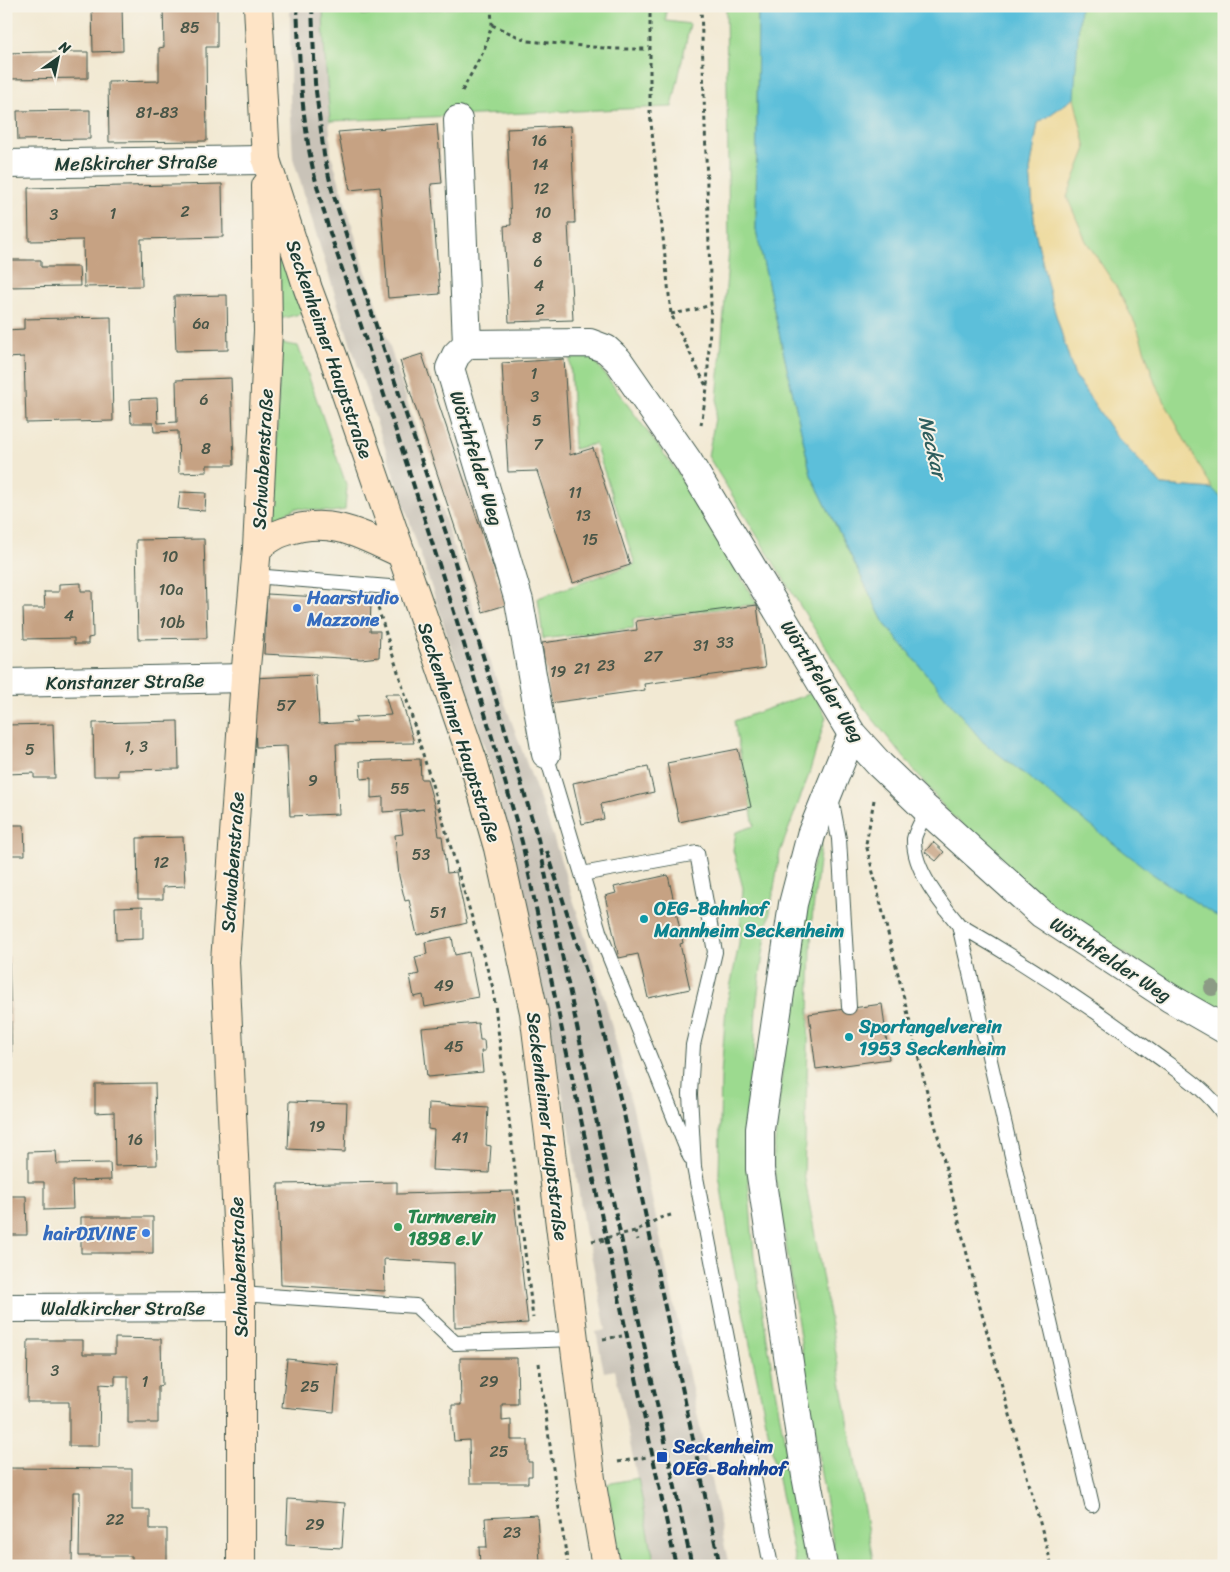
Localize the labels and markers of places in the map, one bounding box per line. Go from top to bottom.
place label: Haarstudio Mazzone [306,581,399,636]
marker: Haarstudio Mazzone [291,602,303,614]
place label: OEG-Bahnhof Mannheim Seckenheim [653,892,845,947]
marker: OEG-Bahnhof Mannheim Seckenheim [638,913,650,925]
place label: Sportangelverein 1953 Seckenheim [858,1010,1007,1065]
marker: Sportangelverein 1953 Seckenheim [843,1031,855,1043]
place label: Turnverein 1898 e.V [408,1200,497,1255]
place label: hairDIVINE [43,1217,137,1250]
marker: Turnverein 1898 e.V [392,1221,404,1233]
marker: hairDIVINE [140,1227,152,1239]
place label: Seckenheim OEG-Bahnhof [672,1430,790,1485]
marker: Seckenheim OEG-Bahnhof [655,1450,669,1464]

